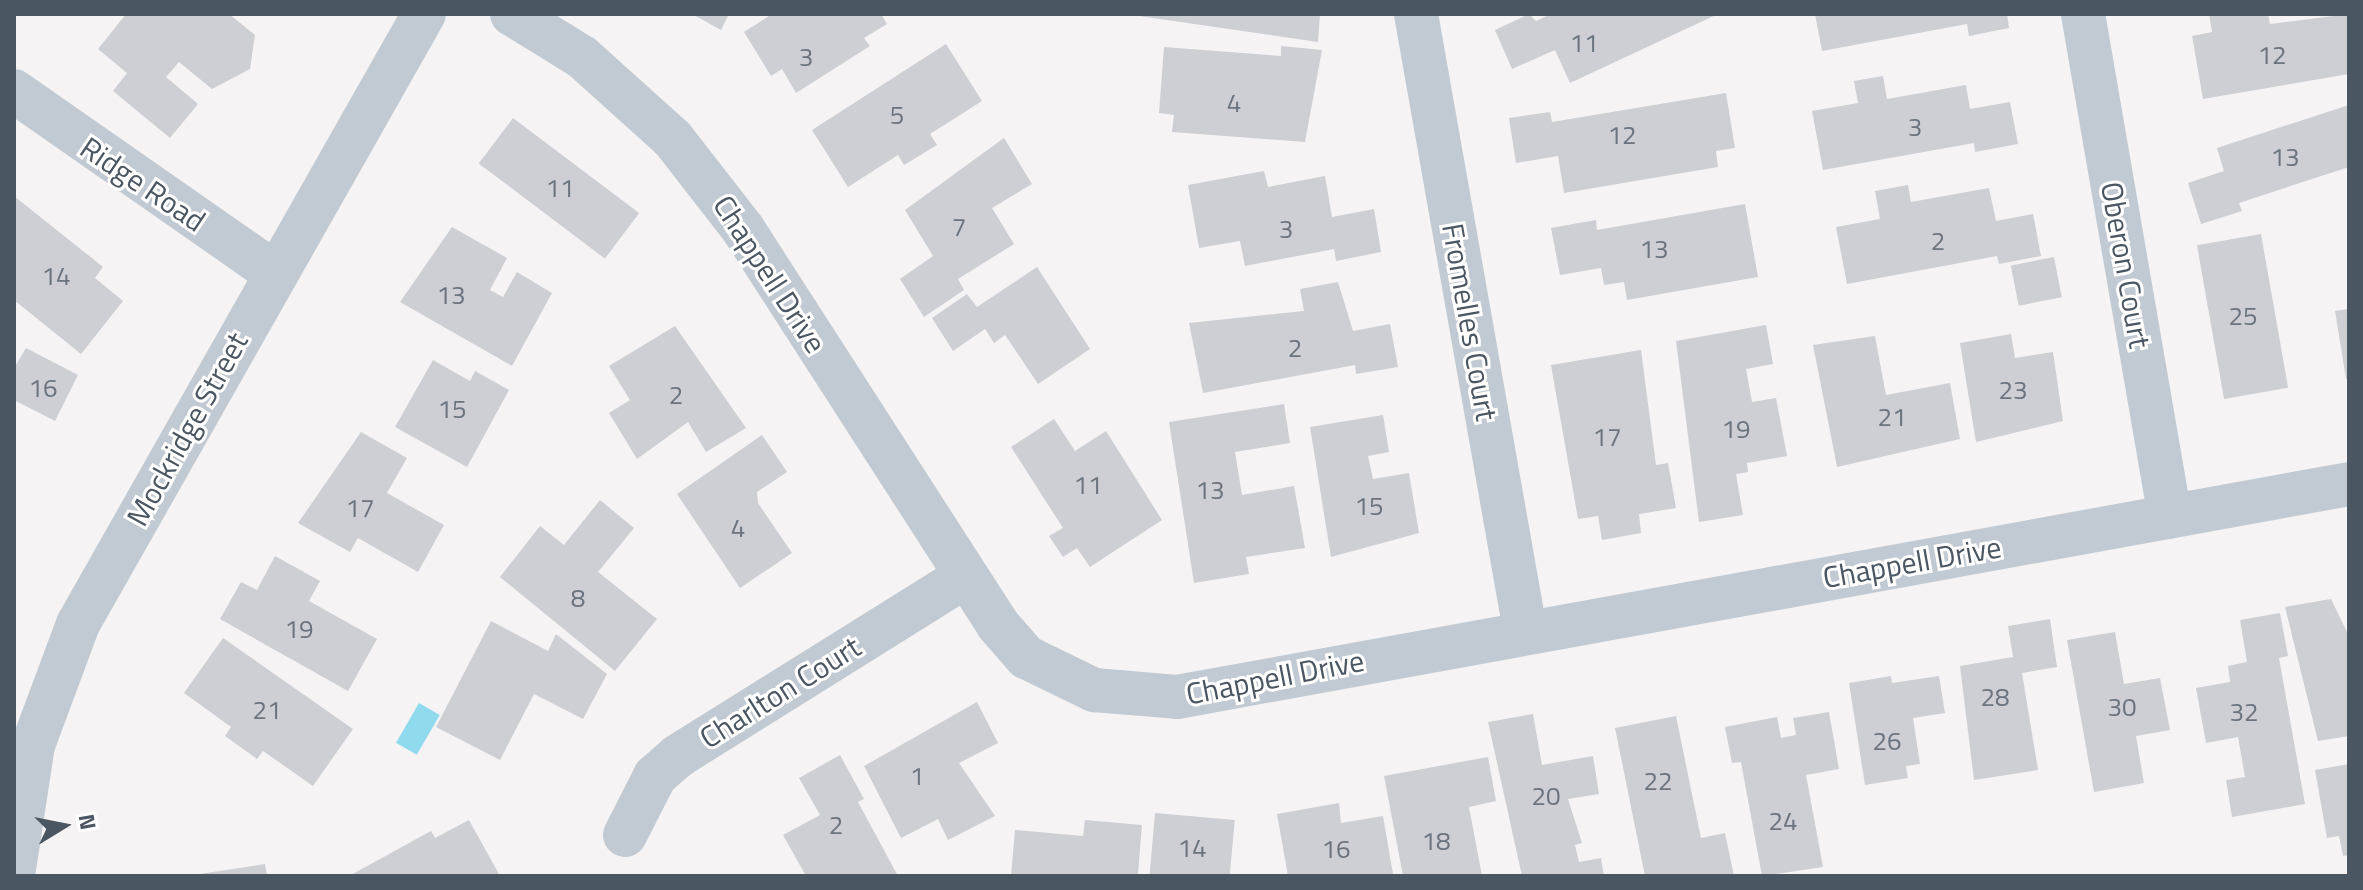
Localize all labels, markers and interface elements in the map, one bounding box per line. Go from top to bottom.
house number: 11 [1569,27,1599,59]
house number: 12 [2257,39,2287,71]
house number: 3 [799,41,813,73]
house number: 4 [1227,87,1241,119]
house number: 5 [890,99,904,131]
house number: 3 [1908,111,1922,143]
house number: 12 [1607,119,1637,151]
street label: Ridge Road [74,129,212,239]
house number: 13 [2270,141,2300,173]
house number: 11 [545,172,575,204]
street label: Oberon Court [2094,179,2158,351]
street label: Chappell Drive [706,189,834,359]
house number: 7 [952,211,966,243]
house number: 3 [1279,213,1293,245]
street label: Fromelles Court [1435,221,1505,423]
house number: 2 [1931,225,1945,257]
house number: 13 [1639,233,1669,265]
house number: 14 [41,260,71,292]
house number: 13 [436,279,466,311]
house number: 25 [2228,300,2258,332]
street label: Mockridge Street [119,326,255,532]
house number: 2 [1288,332,1302,364]
house number: 16 [28,372,58,404]
house number: 23 [1998,374,2028,406]
house number: 2 [669,379,683,411]
house number: 15 [437,393,467,425]
house number: 21 [1877,401,1907,433]
house number: 19 [1721,413,1751,445]
house number: 17 [1592,421,1622,453]
house number: 11 [1073,469,1103,501]
house number: 13 [1195,474,1225,506]
house number: 15 [1354,490,1384,522]
house number: 17 [345,492,375,524]
house number: 4 [731,512,745,544]
street label: Chappell Drive [1820,529,2004,595]
house number: 8 [571,582,585,614]
house number: 19 [284,613,314,645]
street label: Charlton Court [693,628,867,756]
street label: Chappell Drive [1183,642,1367,712]
house number: 28 [1980,681,2010,713]
house number: 30 [2107,691,2137,723]
house number: 21 [252,694,282,726]
house number: 32 [2229,696,2259,728]
house number: 26 [1872,725,1902,757]
house number: 1 [910,760,924,792]
house number: 22 [1643,765,1673,797]
house number: 20 [1531,780,1561,812]
north arrow [24,786,104,866]
house number: 24 [1768,805,1798,837]
house number: 2 [829,809,843,841]
text: N [70,811,106,832]
house number: 18 [1421,825,1451,857]
house number: 14 [1177,832,1207,864]
house number: 16 [1321,833,1351,865]

